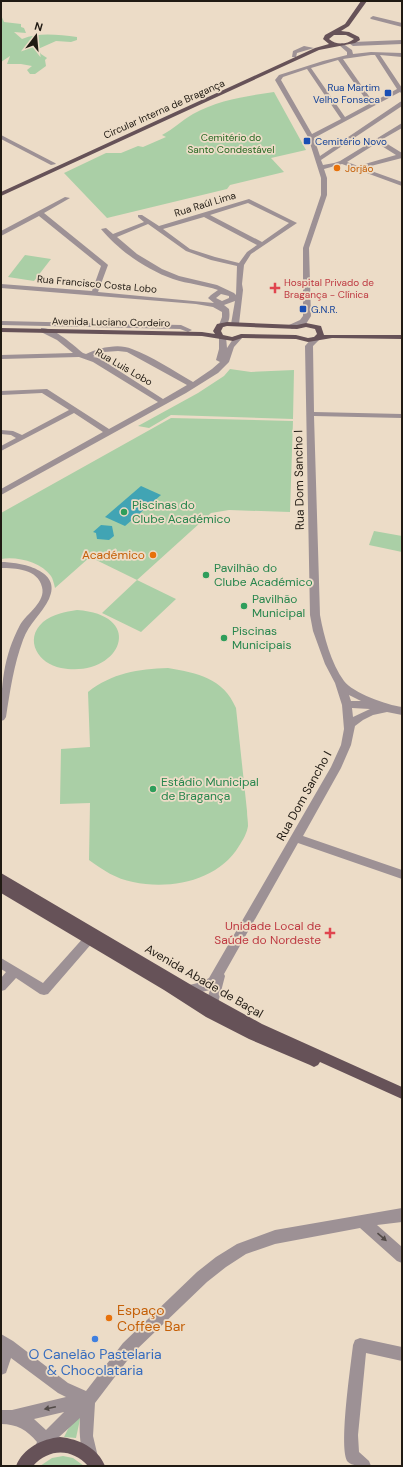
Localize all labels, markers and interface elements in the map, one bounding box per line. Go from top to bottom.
north arrow [16,16,56,56]
text: N [33,19,45,34]
street label: Circular Interna de Bragança [101,76,227,142]
place label: Rua Martim Velho Fonseca [313,81,380,106]
marker: Rua Martim Velho Fonseca [383,88,393,98]
park label: Cemitério do Santo Condestável [187,131,275,156]
place label: Cemitério Novo [315,135,387,148]
marker: Cemitério Novo [302,136,312,146]
place label: Jorjão [345,162,374,175]
marker: Jorjão [332,163,342,173]
street label: Rua Raúl Lima [173,188,237,220]
street label: Rua Francisco Costa Lobo [36,272,158,296]
place label: Hospital Privado de Bragança - Clínica [284,276,374,301]
marker: Hospital Privado de Bragança - Clínica [269,282,281,294]
place label: G.N.R. [311,303,337,316]
marker: G.N.R. [298,304,308,314]
street label: Avenida Luciano Cordeiro [52,314,170,330]
street label: Rua Luis Lobo [93,345,155,389]
street label: Rua Dom Sancho I [290,430,308,530]
place label: Piscinas do Clube Académico [132,497,231,527]
marker: Piscinas do Clube Académico [119,507,129,517]
place label: Académico [82,547,145,563]
marker: Académico [148,550,158,560]
place label: Pavilhão do Clube Académico [214,560,313,590]
marker: Pavilhão do Clube Académico [201,570,211,580]
place label: Pavilhão Municipal [252,591,305,621]
marker: Pavilhão Municipal [239,601,249,611]
place label: Piscinas Municipais [232,623,291,653]
marker: Piscinas Municipais [219,633,229,643]
street label: Rua Dom Sancho I [273,748,335,844]
place label: Estádio Municipal de Bragança [161,774,259,804]
marker: Estádio Municipal de Bragança [148,784,158,794]
place label: Unidade Local de Saúde do Nordeste [214,918,321,948]
marker: Unidade Local de Saúde do Nordeste [324,927,336,939]
street label: Avenida Abade de Baçal [142,941,266,1021]
one-way arrow [376,1233,387,1242]
place label: Espaço Coffee Bar [117,1301,185,1335]
marker: Espaço Coffee Bar [104,1313,114,1323]
marker: O Canelão Pastelaria & Chocolataria [90,1334,100,1344]
place label: O Canelão Pastelaria & Chocolataria [28,1345,162,1379]
one-way arrow [44,1406,56,1412]

